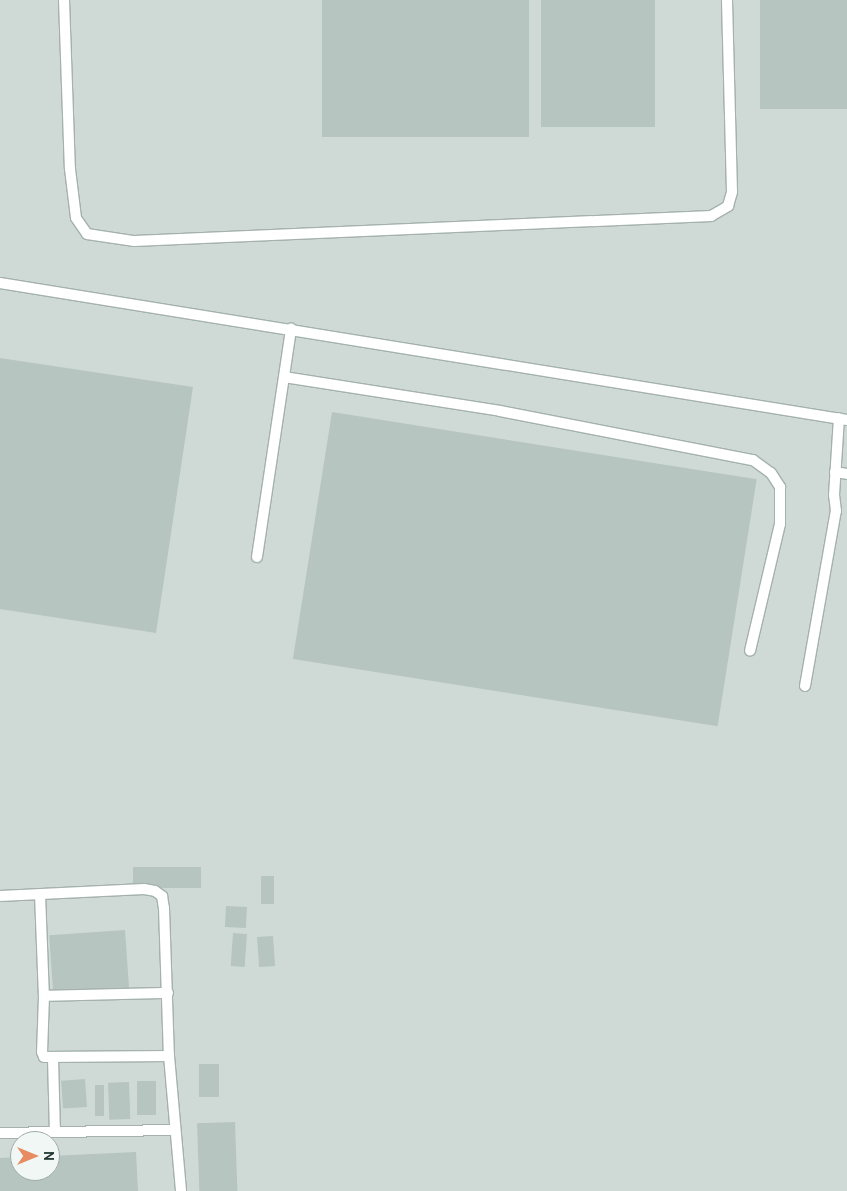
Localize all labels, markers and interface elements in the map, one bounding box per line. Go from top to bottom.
north arrow [10,1131,60,1181]
text: N [40,1151,58,1161]

